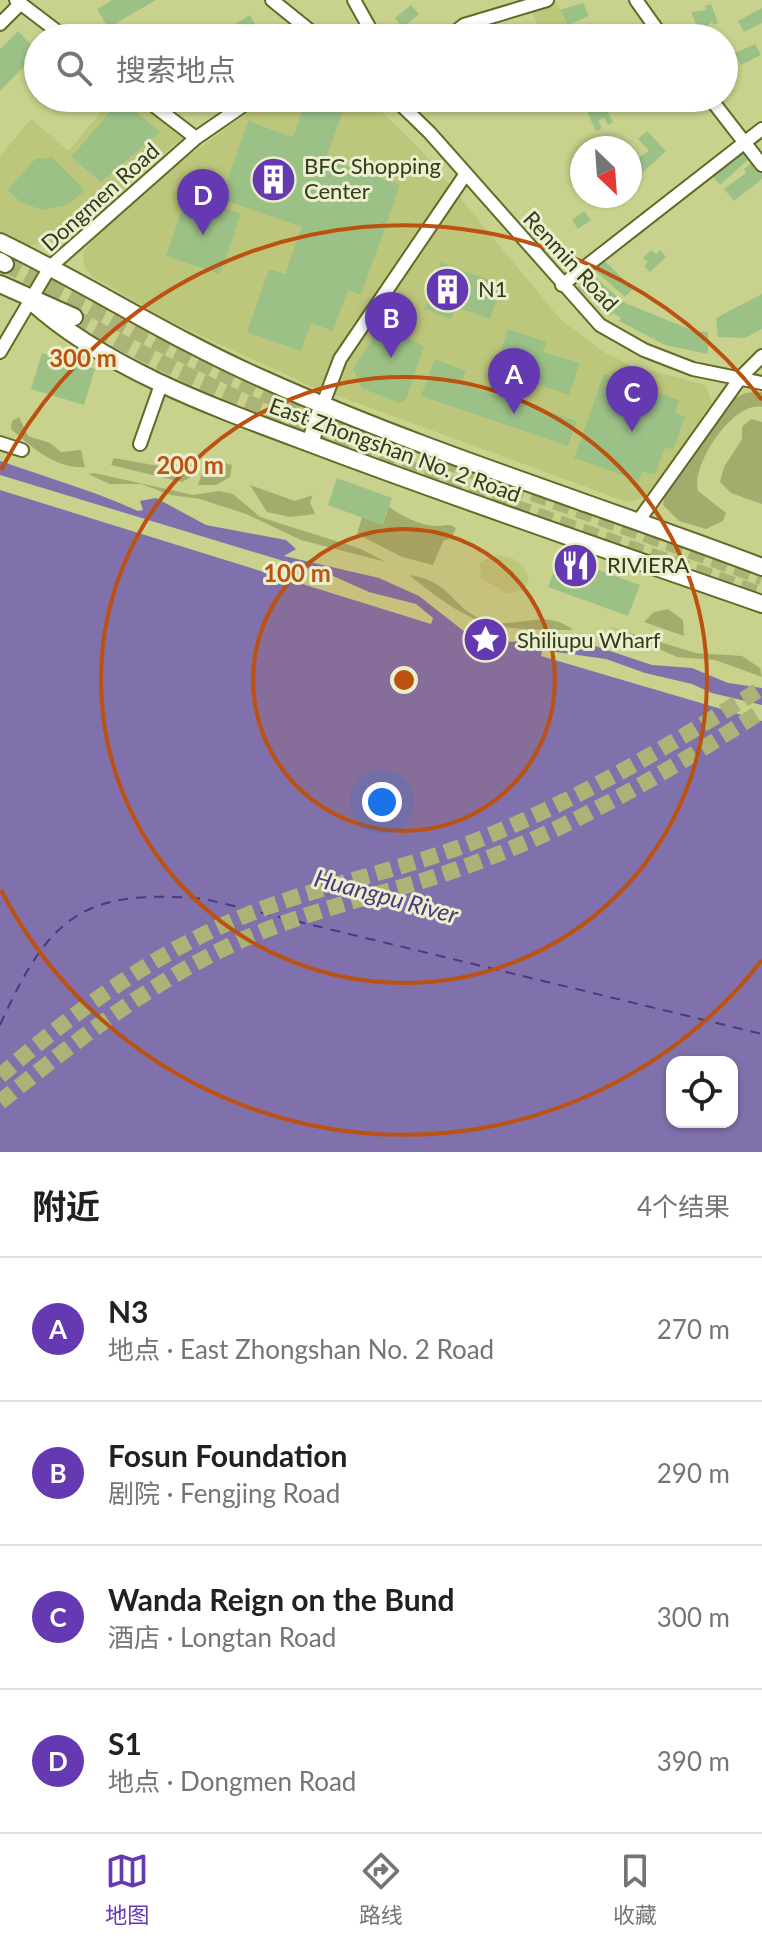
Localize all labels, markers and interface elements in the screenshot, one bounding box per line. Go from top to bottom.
search box [24,24,738,112]
icon: search [52,46,96,90]
text: 搜索地点 [116,51,236,87]
north arrow [570,136,642,208]
street label: Dongmen Road [35,137,164,257]
place label: BFC Shopping Center [304,152,441,204]
building icon: BFC Shopping Center [249,155,297,203]
pin: D [177,169,229,235]
street label: Renmin Road [518,205,625,316]
building icon: N1 [423,265,471,313]
place label: N1 [478,275,508,302]
pin: B [365,292,417,358]
text: 300 m [49,343,117,372]
pin: A [488,348,540,414]
pin: C [606,366,658,432]
street label: East Zhongshan No. 2 Road [266,391,525,508]
text: 200 m [156,450,224,479]
restaurant icon: RIVIERA [552,541,600,589]
place label: RIVIERA [607,551,689,578]
text: 100 m [263,558,331,587]
place icon: Shiliupu Wharf [462,616,510,664]
place label: Shiliupu Wharf [517,626,661,653]
centre of rings [390,666,418,694]
your location [362,782,402,822]
water label: Huangpu River [311,862,462,929]
map controls [666,1056,738,1128]
button: locate [666,1056,738,1128]
text: 附近 [32,1185,100,1226]
text: 4个结果 [637,1190,730,1222]
text: N3 [108,1293,149,1329]
text: A [49,1313,67,1345]
text: 270 m [657,1313,730,1345]
text: 地点 · East Zhongshan No. 2 Road [108,1333,494,1365]
text: Fosun Foundation [108,1437,347,1473]
text: B [49,1457,67,1489]
text: 290 m [657,1457,730,1489]
text: 剧院 · Fengjing Road [108,1477,340,1509]
text: Wanda Reign on the Bund [108,1581,455,1617]
text: C [49,1601,67,1633]
text: 300 m [657,1601,730,1633]
text: 酒店 · Longtan Road [108,1621,336,1653]
text: S1 [108,1725,142,1761]
text: D [48,1745,68,1777]
text: 390 m [657,1745,730,1777]
text: 地点 · Dongmen Road [108,1765,356,1797]
tab: 地图 [105,1849,149,1929]
tab: 路线 [359,1849,403,1929]
tab: 收藏 [613,1849,657,1929]

